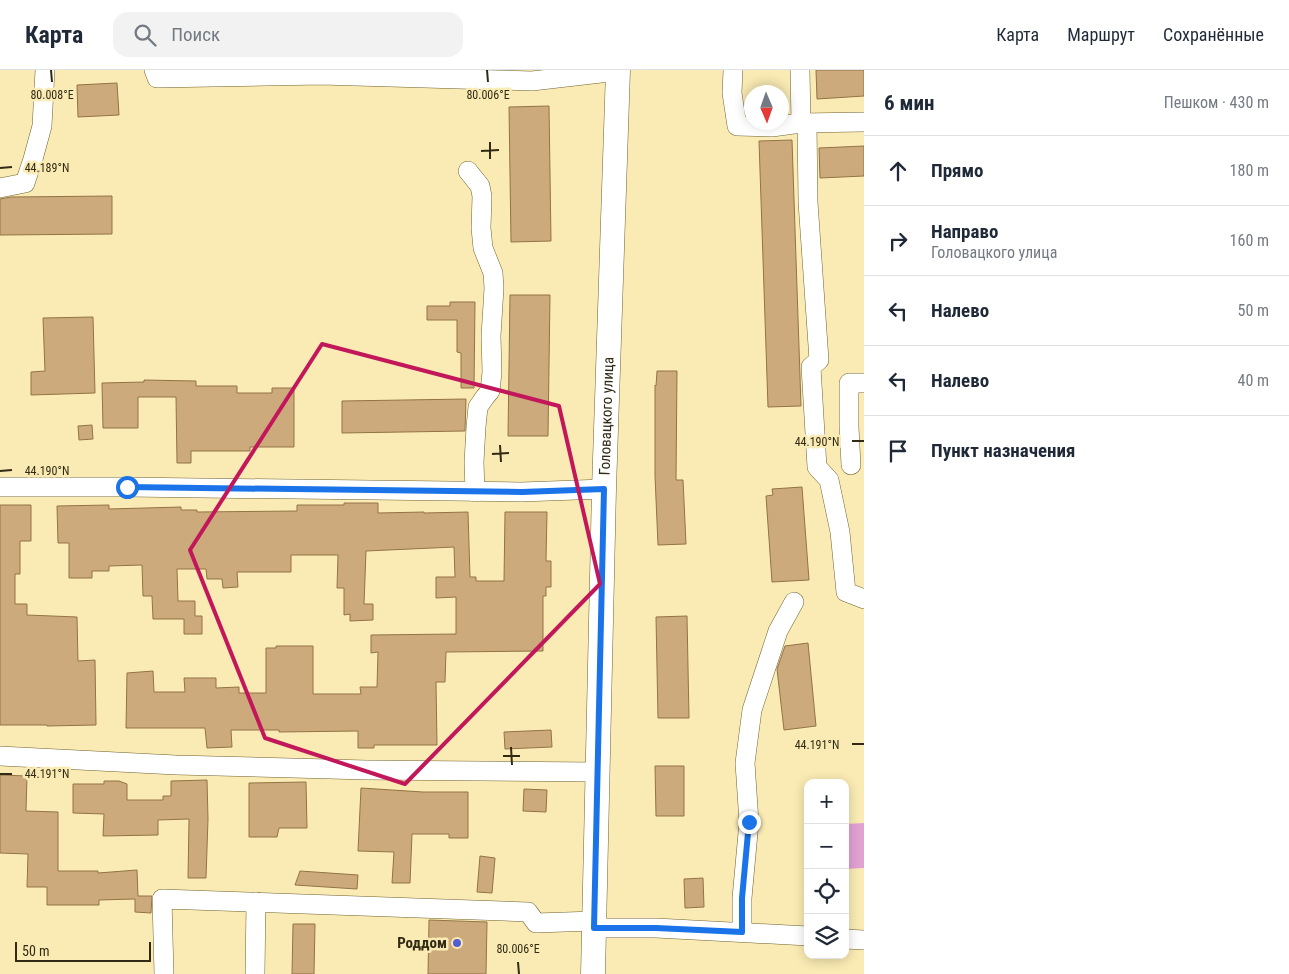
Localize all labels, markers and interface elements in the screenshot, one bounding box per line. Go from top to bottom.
search box [113,12,463,57]
text: Карта [25,21,83,49]
icon: search [131,21,159,49]
text: Поиск [171,23,220,46]
text: Карта [996,24,1039,45]
text: Маршрут [1067,24,1135,45]
text: Сохранённые [1163,24,1264,45]
north arrow [744,85,789,130]
text: 80.008°E [30,88,74,102]
text: 80.006°E [466,88,510,102]
text: 6 мин [884,91,934,115]
text: Пешком · 430 m [1164,93,1269,112]
icon: ahead [884,157,912,185]
text: Прямо [931,159,984,182]
text: 44.189°N [25,161,69,175]
text: 180 m [1230,161,1269,180]
text: Направо [931,220,998,243]
icon: right [884,227,912,255]
text: 160 m [1230,231,1269,250]
text: Головацкого улица [931,243,1057,262]
icon: left [884,297,912,325]
text: Налево [931,299,989,322]
text: 50 m [1237,301,1269,320]
street label: Головацкого улица [595,357,617,476]
icon: left [884,367,912,395]
text: Налево [931,369,989,392]
text: 40 m [1237,371,1269,390]
text: 44.190°N [795,435,839,449]
icon: arrive [884,437,912,465]
text: Пункт назначения [931,439,1075,462]
text: 44.190°N [25,464,69,478]
route start [116,476,139,499]
text: 44.191°N [795,738,839,752]
text: 44.191°N [25,767,69,781]
map controls [804,779,849,959]
button: + [804,779,849,824]
route end [738,811,761,834]
button: − [804,824,849,869]
button: locate [804,869,849,914]
button: layers [804,914,849,959]
place label: Роддом [397,934,447,952]
marker: Роддом [451,937,463,949]
scale bar [15,939,151,962]
text: 80.006°E [496,942,540,956]
text: 50 m [22,943,50,959]

